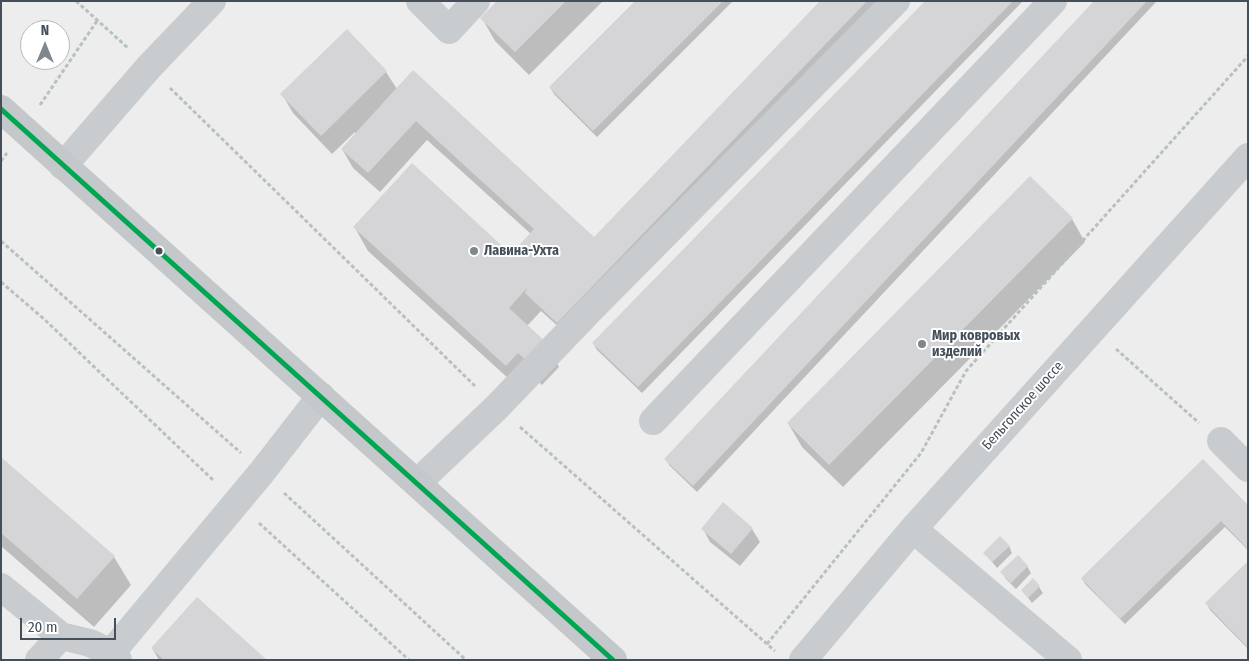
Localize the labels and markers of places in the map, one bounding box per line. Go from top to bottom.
place label: Лавина-Ухта [484,243,559,259]
marker: Лавина-Ухта [468,245,480,257]
unlabelled marker [154,246,164,256]
place label: Мир ковровых изделий [932,328,1020,361]
marker: Мир ковровых изделий [916,338,928,350]

